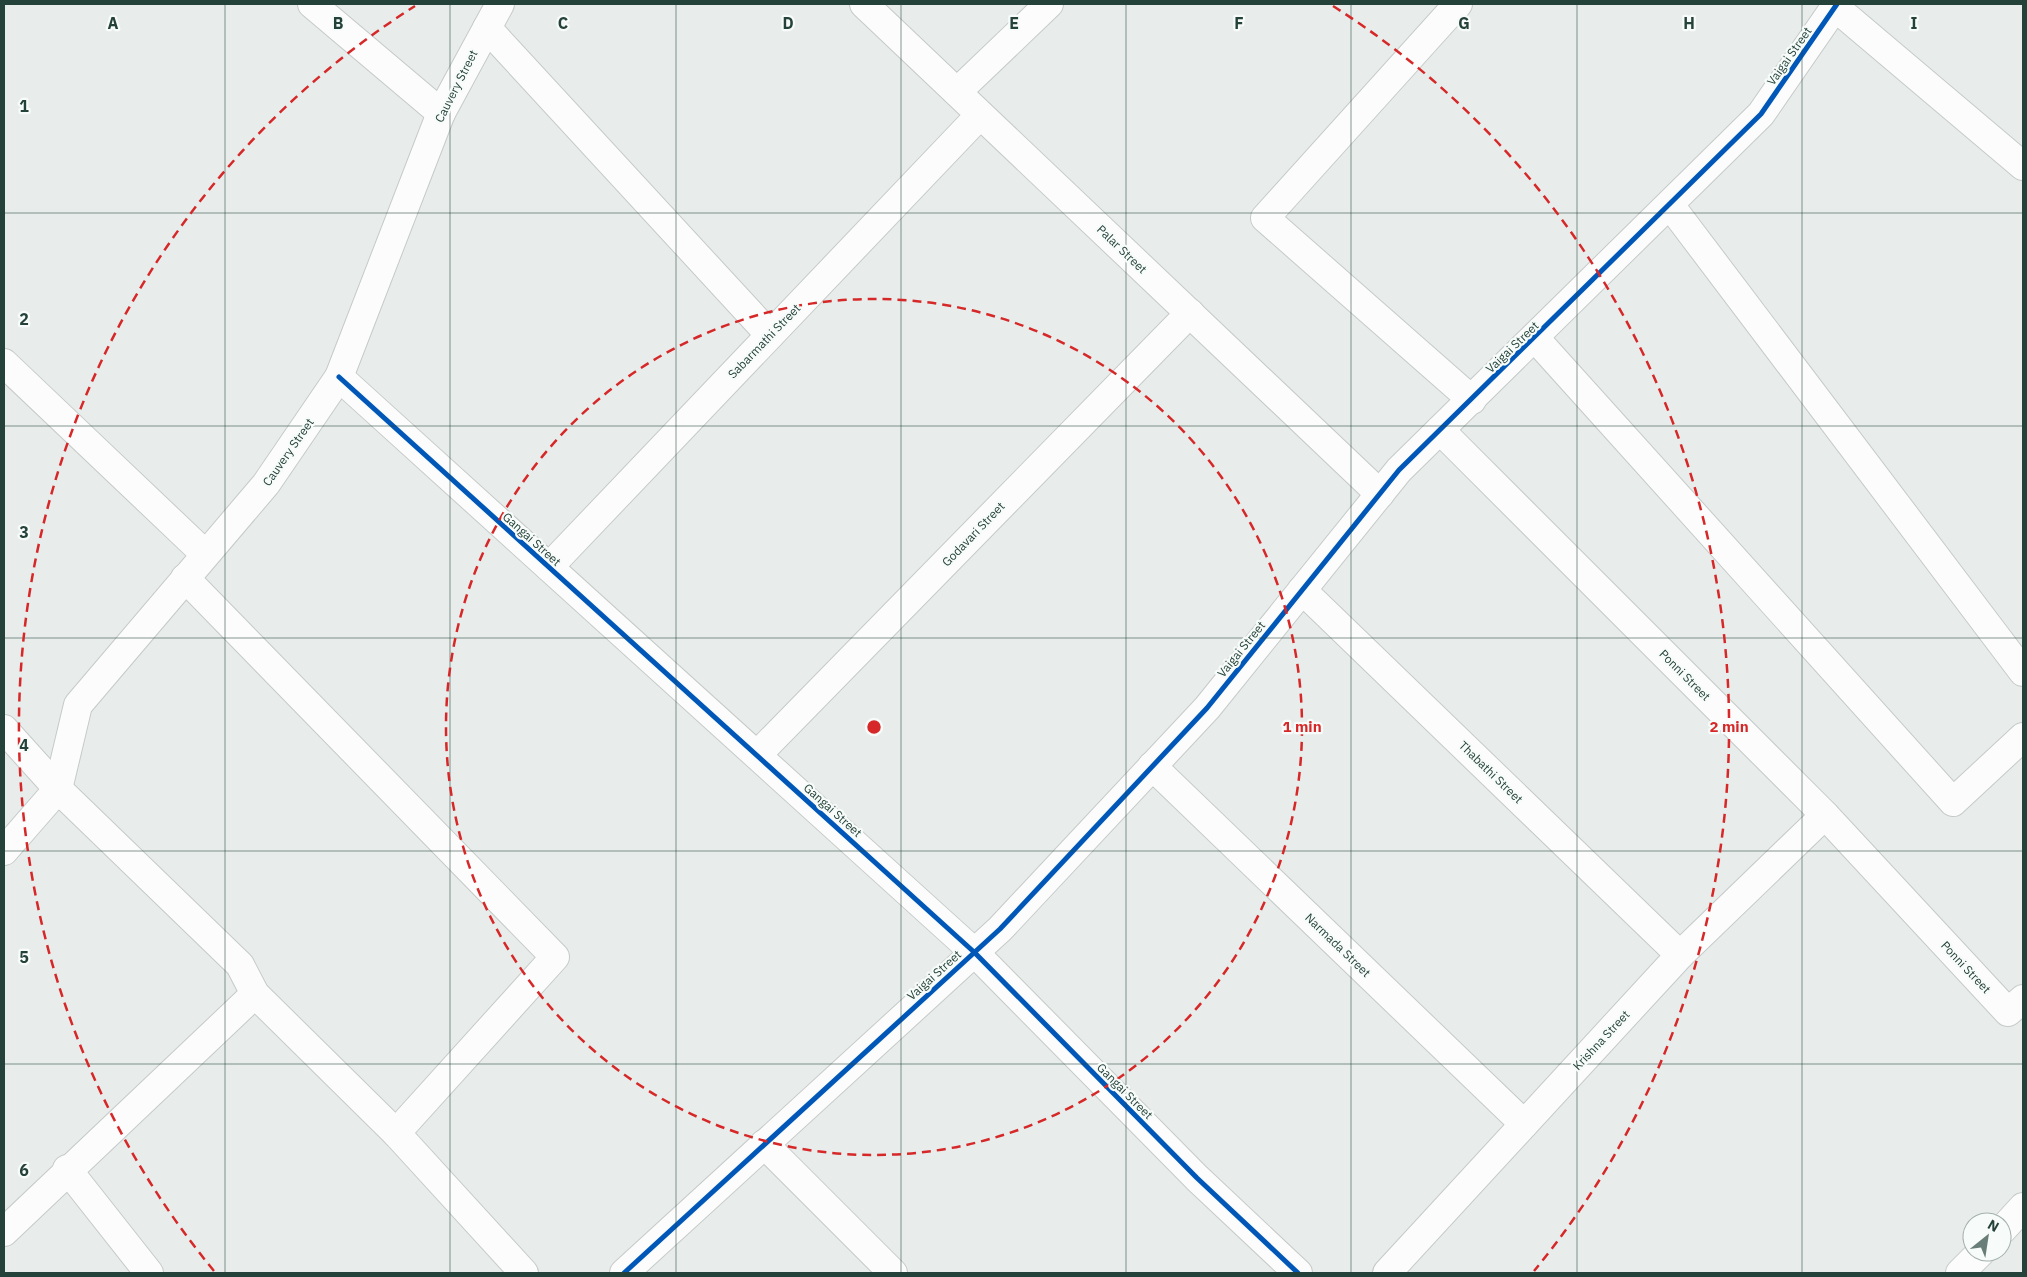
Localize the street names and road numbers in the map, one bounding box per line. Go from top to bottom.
street label: Vaigai Street [1763,24,1815,88]
street label: Cauvery Street [431,47,481,125]
street label: Palar Street [1094,222,1150,276]
street label: Sabarmathi Street [725,301,803,381]
street label: Vaigai Street [1482,318,1542,376]
street label: Cauvery Street [259,415,317,489]
street label: Godavari Street [939,499,1007,569]
street label: Gangai Street [500,509,564,569]
street label: Vaigai Street [1214,618,1268,680]
street label: Ponni Street [1656,646,1714,704]
street label: Thabathi Street [1456,738,1526,806]
street label: Gangai Street [801,780,865,840]
street label: Narmada Street [1302,910,1374,980]
street label: Ponni Street [1938,938,1994,996]
street label: Vaigai Street [904,947,964,1003]
street label: Krishna Street [1569,1007,1633,1073]
street label: Gangai Street [1094,1060,1156,1122]

